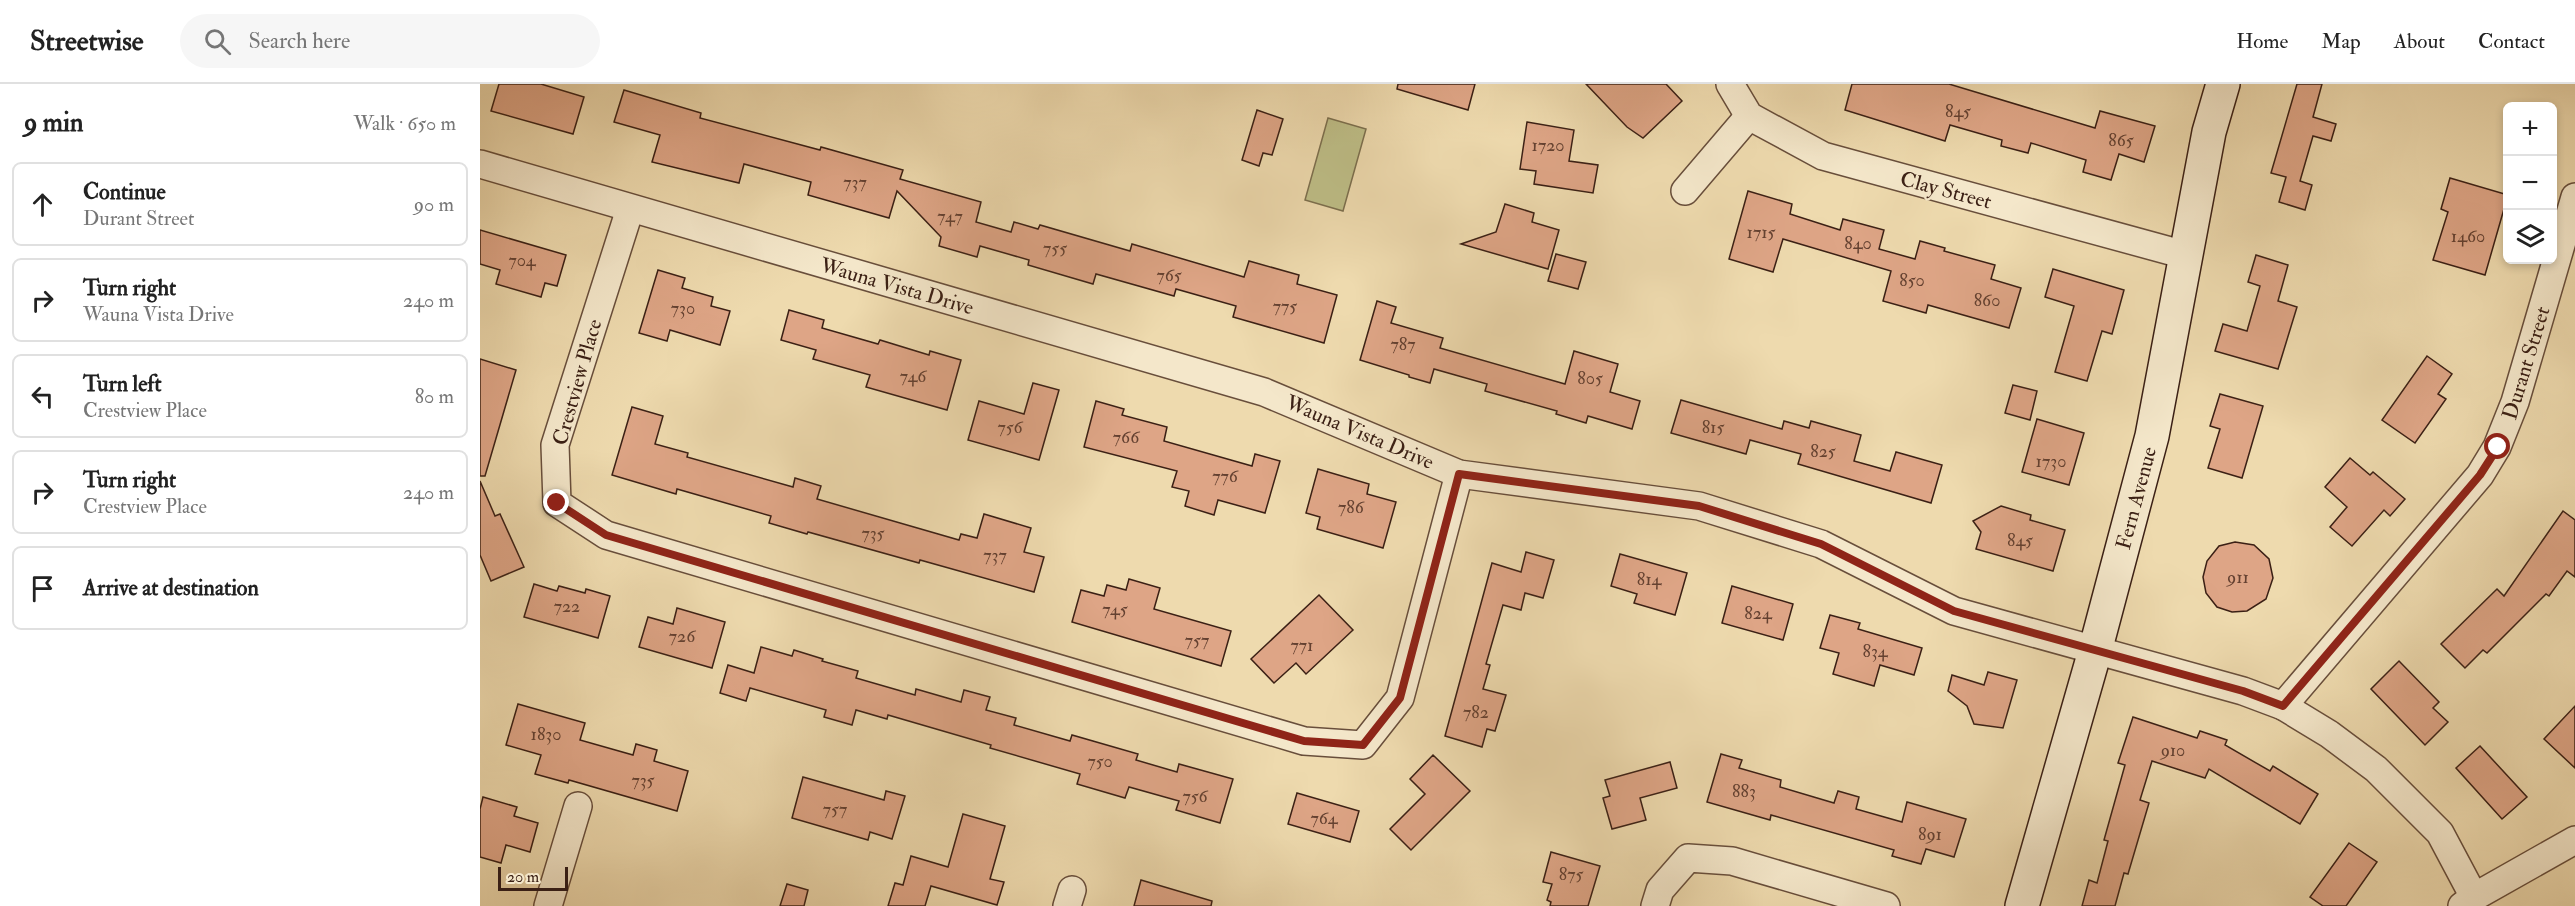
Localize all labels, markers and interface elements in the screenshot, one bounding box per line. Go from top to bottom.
search box [180,14,600,68]
text: Streetwise [30,24,144,59]
icon: search [201,25,234,58]
text: Search here [249,27,350,55]
text: Home [2236,28,2288,55]
text: Map [2321,28,2361,55]
text: About [2394,28,2445,55]
text: Contact [2478,28,2545,55]
house number: 845 [1945,100,1971,123]
map controls [2503,102,2557,264]
button: + [2503,102,2557,156]
text: 9 min [24,107,83,139]
text: Walk · 650 m [353,111,456,136]
house number: 865 [2108,129,2134,152]
house number: 1720 [1531,134,1565,157]
button: − [2503,156,2557,210]
street label: Clay Street [1897,165,1995,216]
house number: 737 [843,171,867,194]
text: Continue [83,178,166,206]
icon: ahead [26,188,59,221]
text: 90 m [414,192,454,217]
house number: 747 [937,205,963,228]
text: Durant Street [83,206,194,231]
button: layers [2503,210,2557,264]
house number: 1715 [1747,221,1776,244]
house number: 1460 [2451,225,2485,248]
house number: 840 [1844,232,1872,255]
house number: 755 [1043,237,1067,260]
house number: 704 [508,249,537,272]
street label: Wauna Vista Drive [816,251,977,321]
house number: 765 [1156,264,1182,287]
house number: 850 [1899,269,1925,292]
text: Turn right [83,274,176,302]
icon: right [26,284,59,317]
text: 240 m [403,288,454,313]
house number: 860 [1974,289,2000,312]
house number: 775 [1273,295,1297,318]
house number: 730 [671,297,695,320]
text: Wauna Vista Drive [83,302,234,327]
street label: Durant Street [2496,303,2557,423]
street label: Crestview Place [547,316,608,448]
house number: 787 [1391,333,1415,356]
house number: 746 [900,365,927,388]
house number: 805 [1577,367,1603,390]
text: Turn left [83,370,162,398]
icon: left [26,380,59,413]
text: 80 m [415,384,454,409]
street label: Wauna Vista Drive [1281,389,1438,476]
text: Crestview Place [83,398,207,423]
house number: 756 [997,416,1024,439]
house number: 815 [1702,416,1724,439]
house number: 766 [1113,426,1140,449]
route start [2484,433,2510,459]
house number: 825 [1810,440,1836,463]
street label: Fern Avenue [2110,444,2163,552]
house number: 1730 [2036,450,2066,473]
house number: 776 [1212,465,1239,488]
text: Turn right [83,466,176,494]
icon: right [26,476,59,509]
text: 240 m [403,480,454,505]
route end [543,489,569,515]
text: Crestview Place [83,494,207,519]
house number: 786 [1338,496,1365,519]
house number: 735 [861,522,885,545]
house number: 845 [2007,529,2033,552]
house number: 737 [983,544,1007,567]
house number: 911 [2225,566,2249,589]
house number: 814 [1637,568,1663,591]
icon: arrive [26,572,59,605]
text: Arrive at destination [83,574,259,602]
house number: 722 [554,595,580,618]
house number: 745 [1102,598,1128,621]
house number: 824 [1744,602,1773,625]
house number: 726 [669,625,696,648]
house number: 757 [1185,629,1209,652]
house number: 771 [1291,634,1313,657]
house number: 834 [1862,640,1889,663]
house number: 782 [1463,701,1489,724]
house number: 1830 [530,723,562,746]
house number: 910 [2159,739,2185,762]
house number: 750 [1087,750,1113,773]
house number: 735 [631,769,655,792]
house number: 883 [1732,780,1756,803]
house number: 756 [1182,785,1209,808]
house number: 757 [823,798,847,821]
house number: 764 [1310,807,1339,830]
house number: 891 [1918,823,1942,846]
house number: 875 [1559,863,1583,886]
scale bar [498,864,568,892]
text: 20 m [507,867,539,887]

